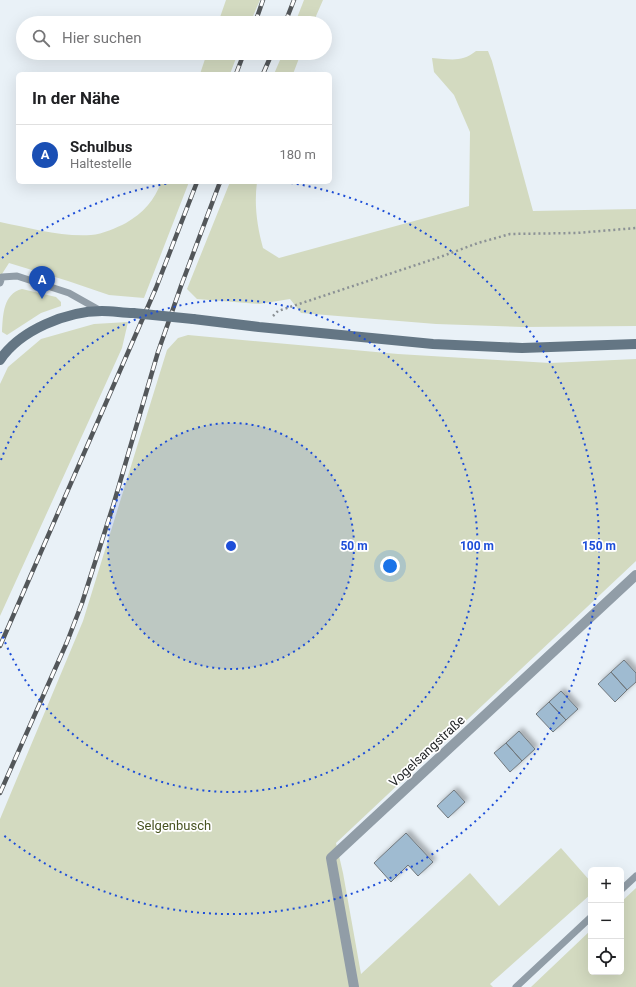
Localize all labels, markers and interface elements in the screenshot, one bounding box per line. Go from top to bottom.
search box [16,16,332,60]
icon: search [30,27,52,49]
text: Hier suchen [62,29,141,47]
text: In der Nähe [32,88,120,108]
text: Schulbus [70,138,132,156]
text: A [41,147,49,162]
text: 180 m [279,147,316,162]
text: Haltestelle [70,156,132,171]
pin: A [29,266,55,299]
centre of rings [224,539,238,553]
text: 50 m [340,539,368,553]
text: 100 m [460,539,494,553]
text: 150 m [582,539,616,553]
your location [380,556,400,576]
street label: Vogelsangstraße [386,712,468,790]
park label: Selgenbusch [137,818,211,833]
map controls [588,867,624,975]
button: + [588,867,624,903]
button: − [588,903,624,939]
button: locate [588,939,624,975]

